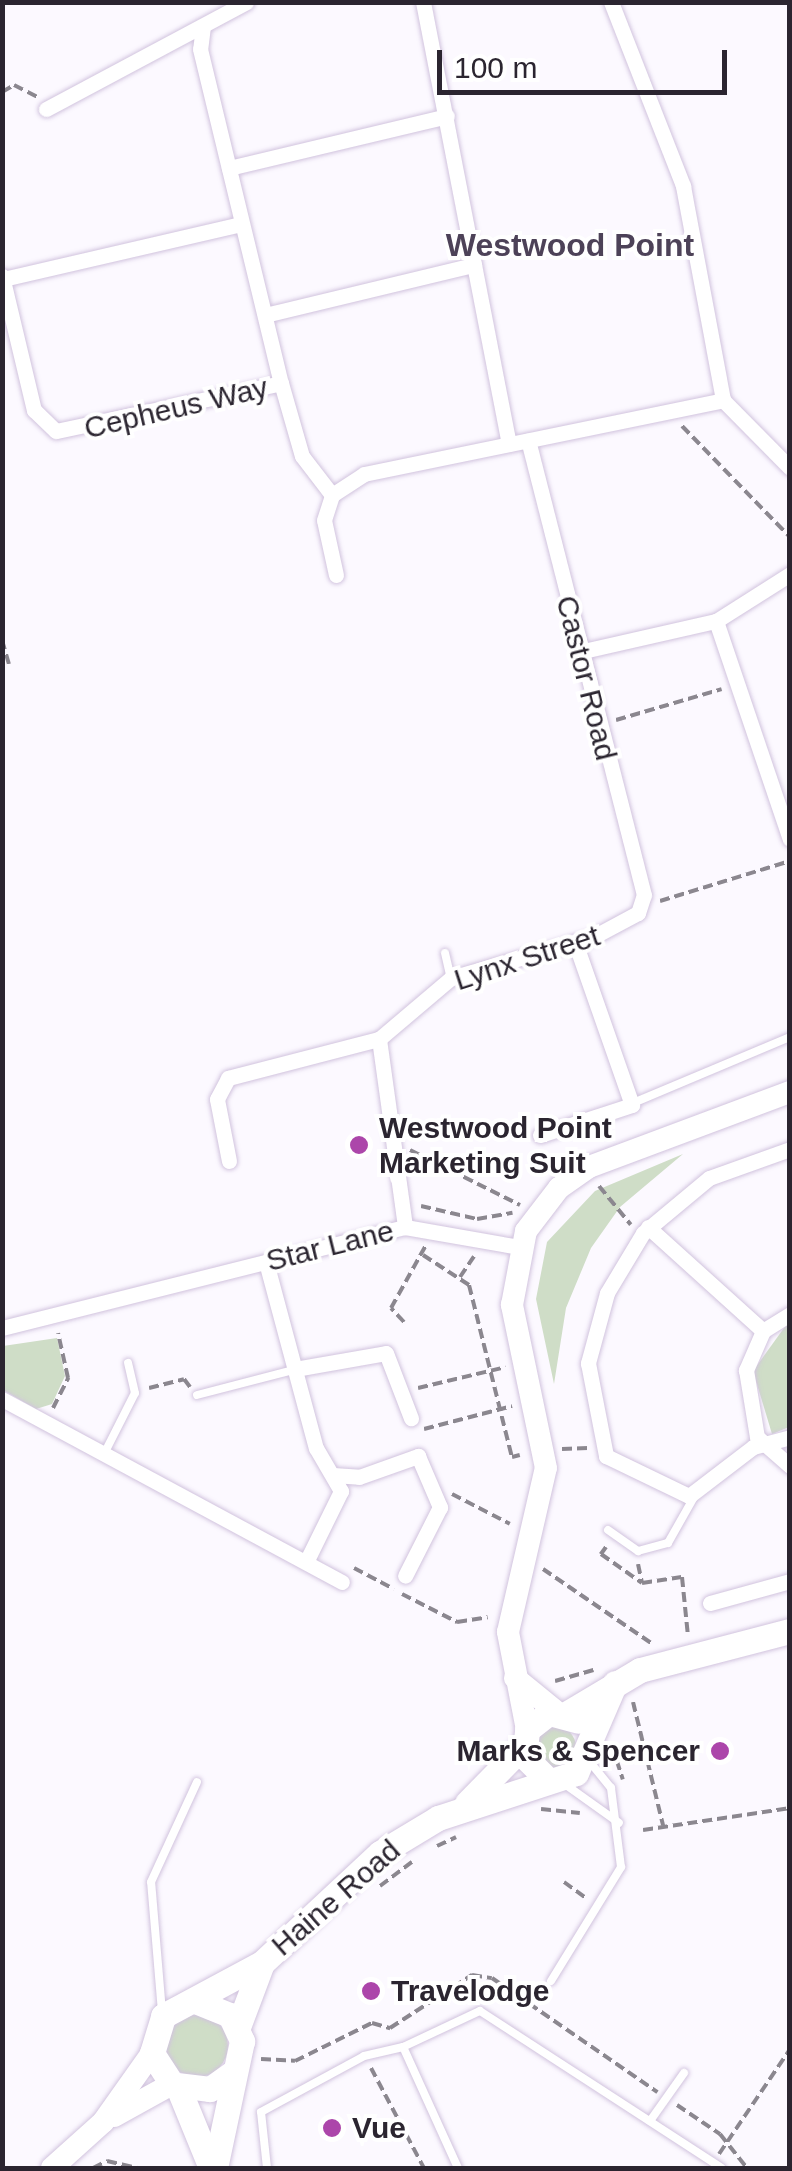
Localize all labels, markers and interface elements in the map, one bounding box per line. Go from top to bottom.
scale bar [442,30,732,92]
text: 100 m [454,51,537,84]
district label: Westwood Point [446,226,694,264]
street label: Cepheus Way [81,369,271,447]
street label: Castor Road [548,592,624,764]
street label: Lynx Street [450,918,604,998]
place label: Westwood Point Marketing Suit [379,1110,612,1180]
marker: Westwood Point Marketing Suit [348,1134,370,1156]
street label: Star Lane [263,1213,397,1279]
place label: Marks & Spencer [457,1733,700,1769]
marker: Marks & Spencer [709,1740,731,1762]
street label: Haine Road [264,1832,408,1964]
place label: Travelodge [391,1973,549,2009]
marker: Travelodge [360,1980,382,2002]
place label: Vue [352,2110,406,2146]
marker: Vue [321,2117,343,2139]

